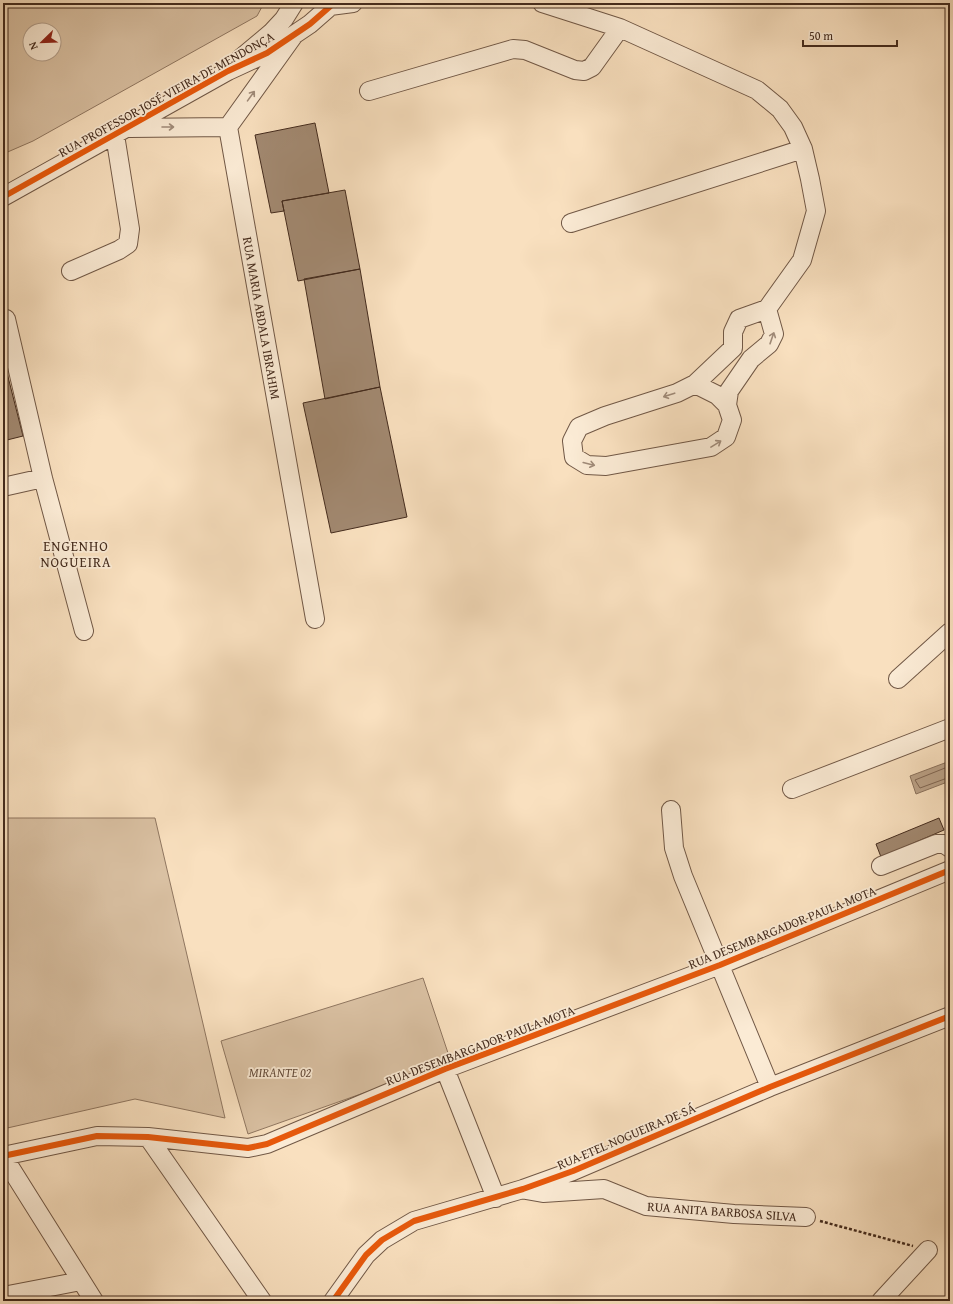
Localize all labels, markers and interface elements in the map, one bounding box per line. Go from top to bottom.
north arrow [22,22,62,62]
scale bar [803,22,897,48]
street label: RUA PROFESSOR JOSÉ VIEIRA DE MENDONÇA [55,27,278,162]
text: 50 m [809,27,833,44]
text: N [24,39,42,52]
one-way arrow [247,90,255,101]
one-way arrow [161,124,174,131]
street label: RUA MARIA ABDALA IBRAHIM [238,235,285,401]
one-way arrow [768,332,776,344]
one-way arrow [664,392,676,400]
one-way arrow [710,440,721,448]
one-way arrow [582,460,595,468]
district label: ENGENHO NOGUEIRA [40,536,112,572]
street label: RUA DESEMBARGADOR PAULA MOTA [686,881,879,974]
street label: RUA DESEMBARGADOR PAULA MOTA [383,1001,577,1090]
park label: MIRANTE 02 [249,1063,312,1082]
street label: RUA ETEL NOGUEIRA DE SÁ [554,1099,698,1174]
street label: RUA ANITA BARBOSA SILVA [647,1197,797,1226]

